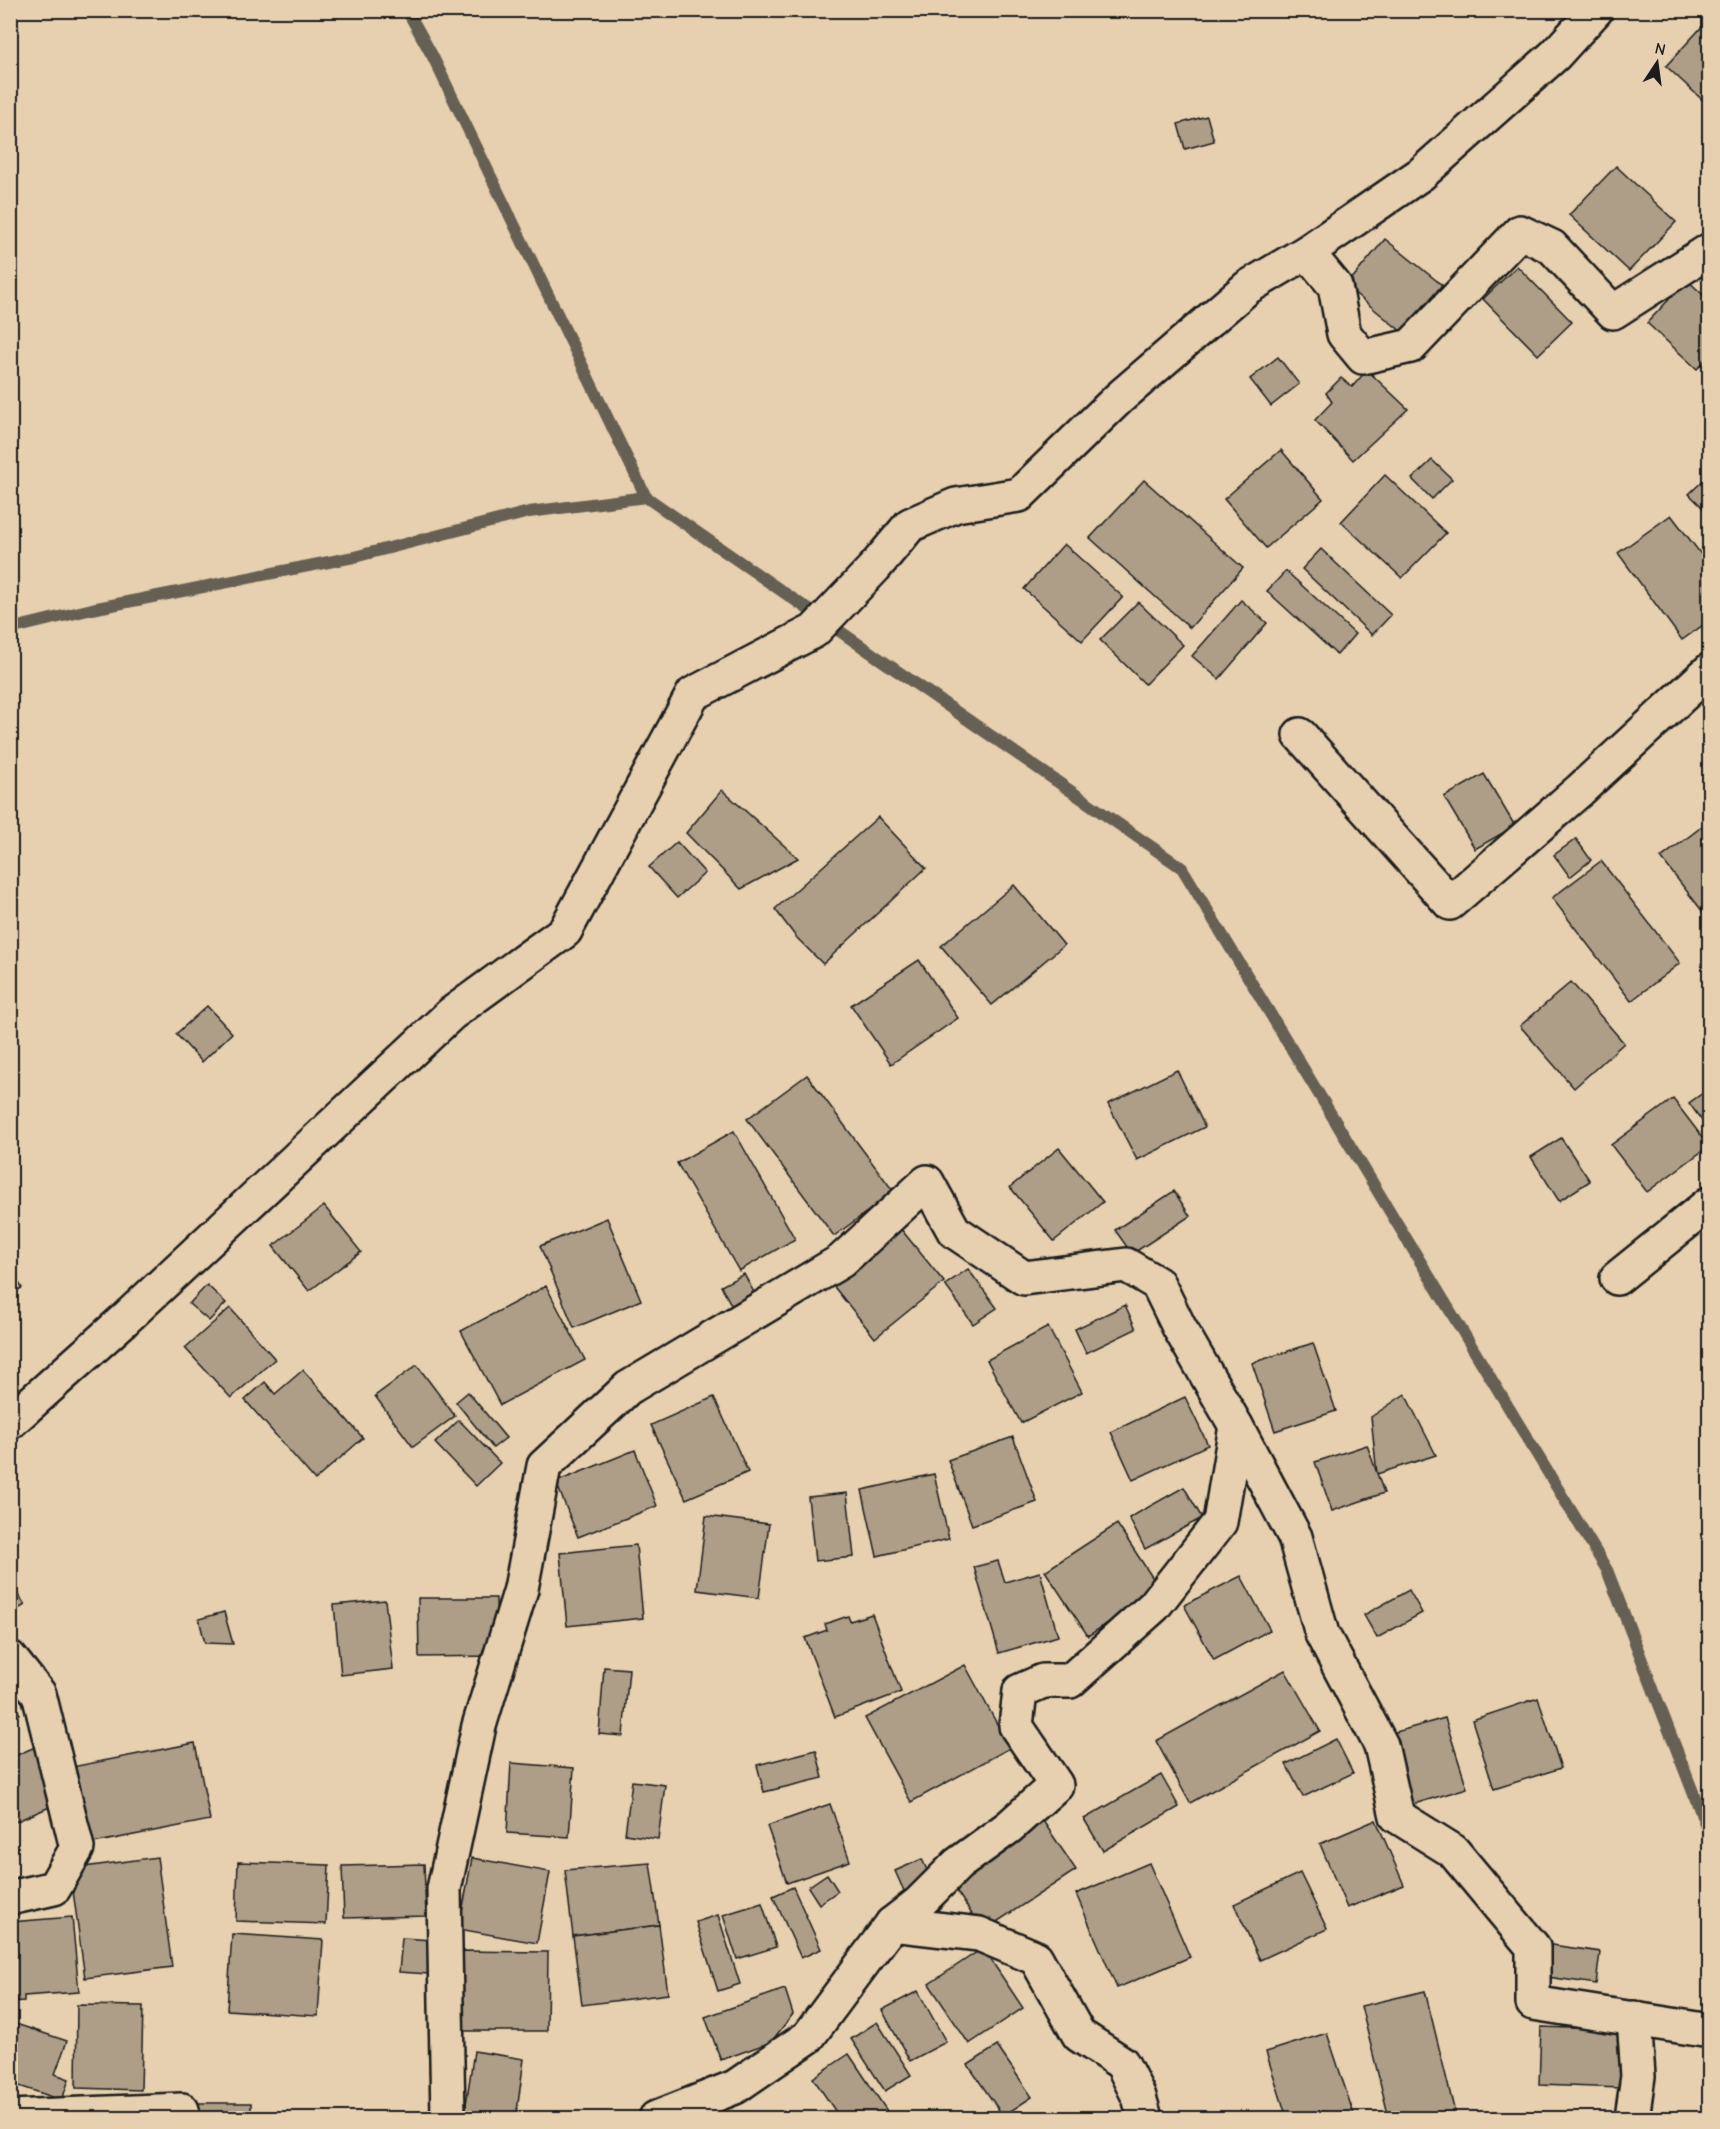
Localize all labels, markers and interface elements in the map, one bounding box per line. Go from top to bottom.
north arrow [1627,33,1687,93]
text: N [1653,39,1667,59]

